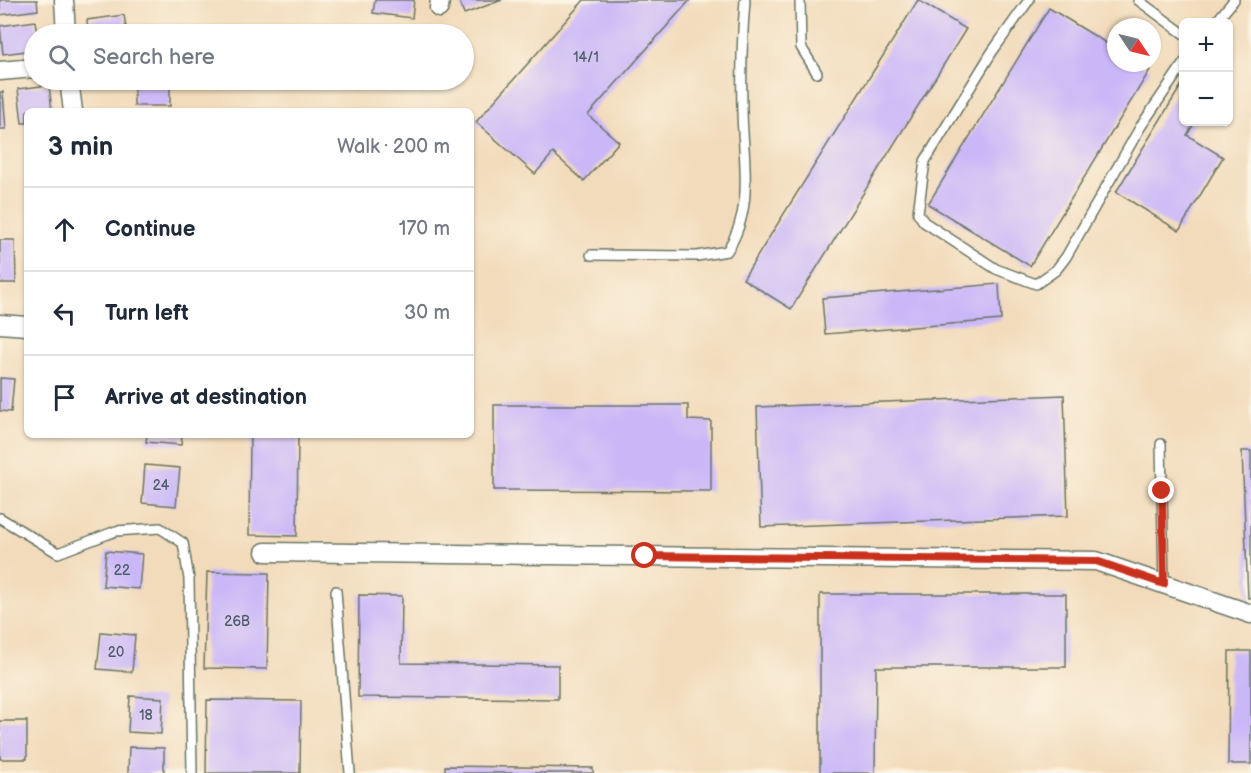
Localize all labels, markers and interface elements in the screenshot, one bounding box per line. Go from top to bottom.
north arrow [1107,18,1161,72]
map controls [1179,18,1233,126]
button: + [1179,18,1233,72]
search box [24,24,474,90]
icon: search [45,41,78,74]
text: Search here [93,44,215,71]
house number: 14/1 [573,49,599,66]
button: − [1179,72,1233,126]
text: 3 min [48,132,113,163]
text: Walk · 200 m [337,135,450,159]
icon: ahead [48,213,81,246]
text: Continue [105,216,195,243]
text: 170 m [399,217,450,241]
icon: left [48,297,81,330]
text: Turn left [105,300,189,327]
text: 30 m [404,301,450,325]
icon: arrive [48,381,81,414]
text: Arrive at destination [105,384,307,411]
house number: 24 [153,477,170,494]
route end [1148,477,1174,503]
route start [631,542,657,568]
house number: 22 [114,562,131,579]
house number: 26В [224,613,250,630]
house number: 20 [108,644,124,661]
house number: 18 [139,707,153,724]

